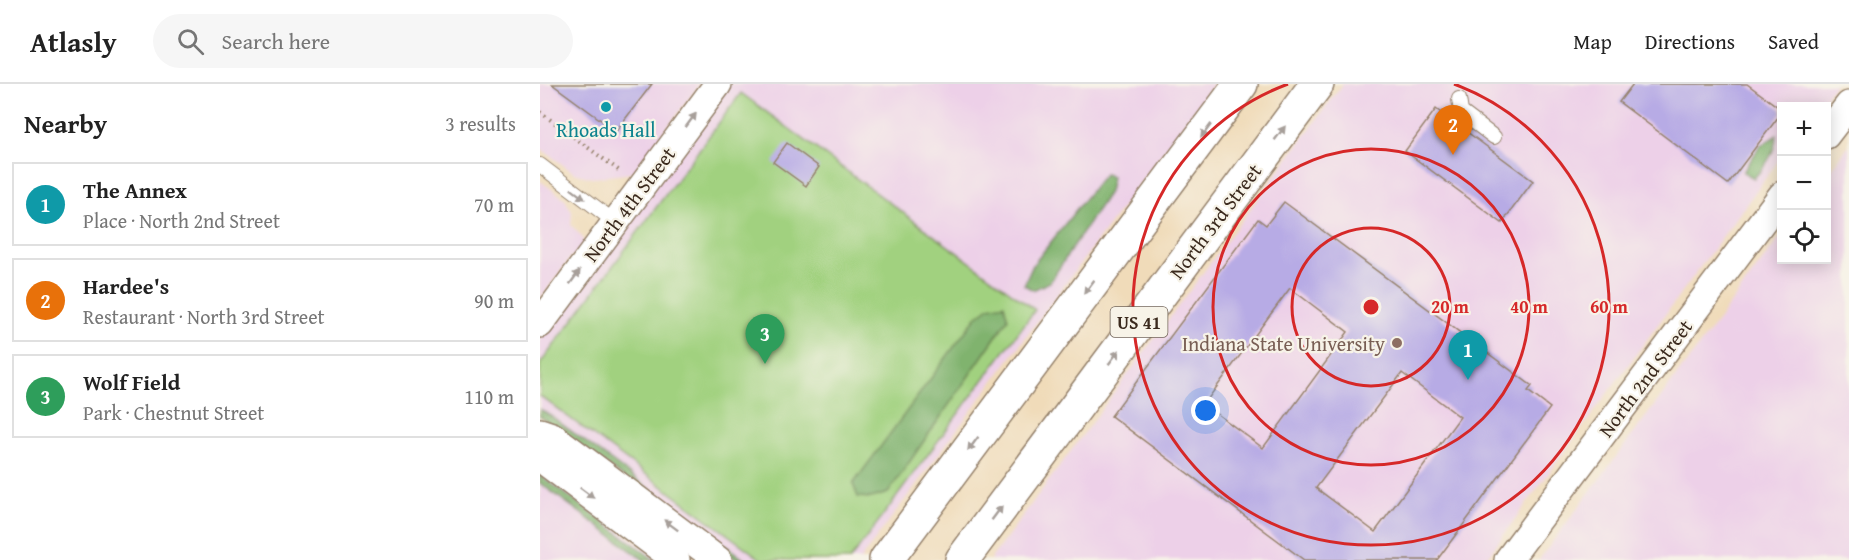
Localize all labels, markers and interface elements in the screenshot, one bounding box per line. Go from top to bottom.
search box [153,14,573,68]
text: Atlasly [30,21,117,62]
icon: search [174,25,207,58]
text: Search here [222,25,330,57]
text: Map [1573,26,1612,57]
text: Directions [1645,26,1735,57]
text: Saved [1768,26,1819,57]
marker: Rhoads Hall [599,100,613,114]
map controls [1777,102,1831,264]
button: + [1777,102,1831,156]
text: Nearby [24,104,107,143]
pin: 2 [1434,106,1472,155]
text: 3 results [445,109,516,138]
one-way arrow [685,113,697,129]
place label: Rhoads Hall [556,115,656,144]
one-way arrow [1200,123,1212,139]
one-way arrow [1274,125,1287,141]
street label: North 4th Street [576,141,682,267]
button: − [1777,156,1831,210]
street label: North 3rd Street [1162,157,1268,285]
text: The Annex [83,174,187,206]
one-way arrow [570,187,585,199]
text: 1 [40,190,51,219]
text: 70 m [474,190,514,219]
text: Place · North 2nd Street [83,206,280,235]
button: locate [1777,210,1831,264]
one-way arrow [569,269,581,285]
text: Hardee's [83,270,169,302]
one-way arrow [1084,280,1096,295]
text: 2 [40,286,51,315]
text: 90 m [474,286,514,315]
text: 20 m [1431,293,1470,320]
text: 40 m [1510,293,1549,320]
text: 60 m [1590,293,1629,320]
centre of rings [1361,297,1381,317]
text: Restaurant · North 3rd Street [83,302,325,331]
road number: US 41 [1110,307,1168,337]
street label: North 2nd Street [1591,313,1699,443]
pin: 3 [746,314,784,364]
place label: Indiana State University [1182,329,1385,358]
pin: 1 [1448,330,1488,380]
marker: Indiana State University [1390,336,1404,350]
one-way arrow [1107,349,1119,364]
text: Wolf Field [83,366,180,398]
text: 3 [40,382,51,411]
text: 110 m [464,382,514,411]
your location [1191,396,1220,425]
text: Park · Chestnut Street [83,398,264,427]
one-way arrow [967,435,979,451]
one-way arrow [578,487,594,499]
one-way arrow [991,505,1003,521]
one-way arrow [663,519,679,531]

